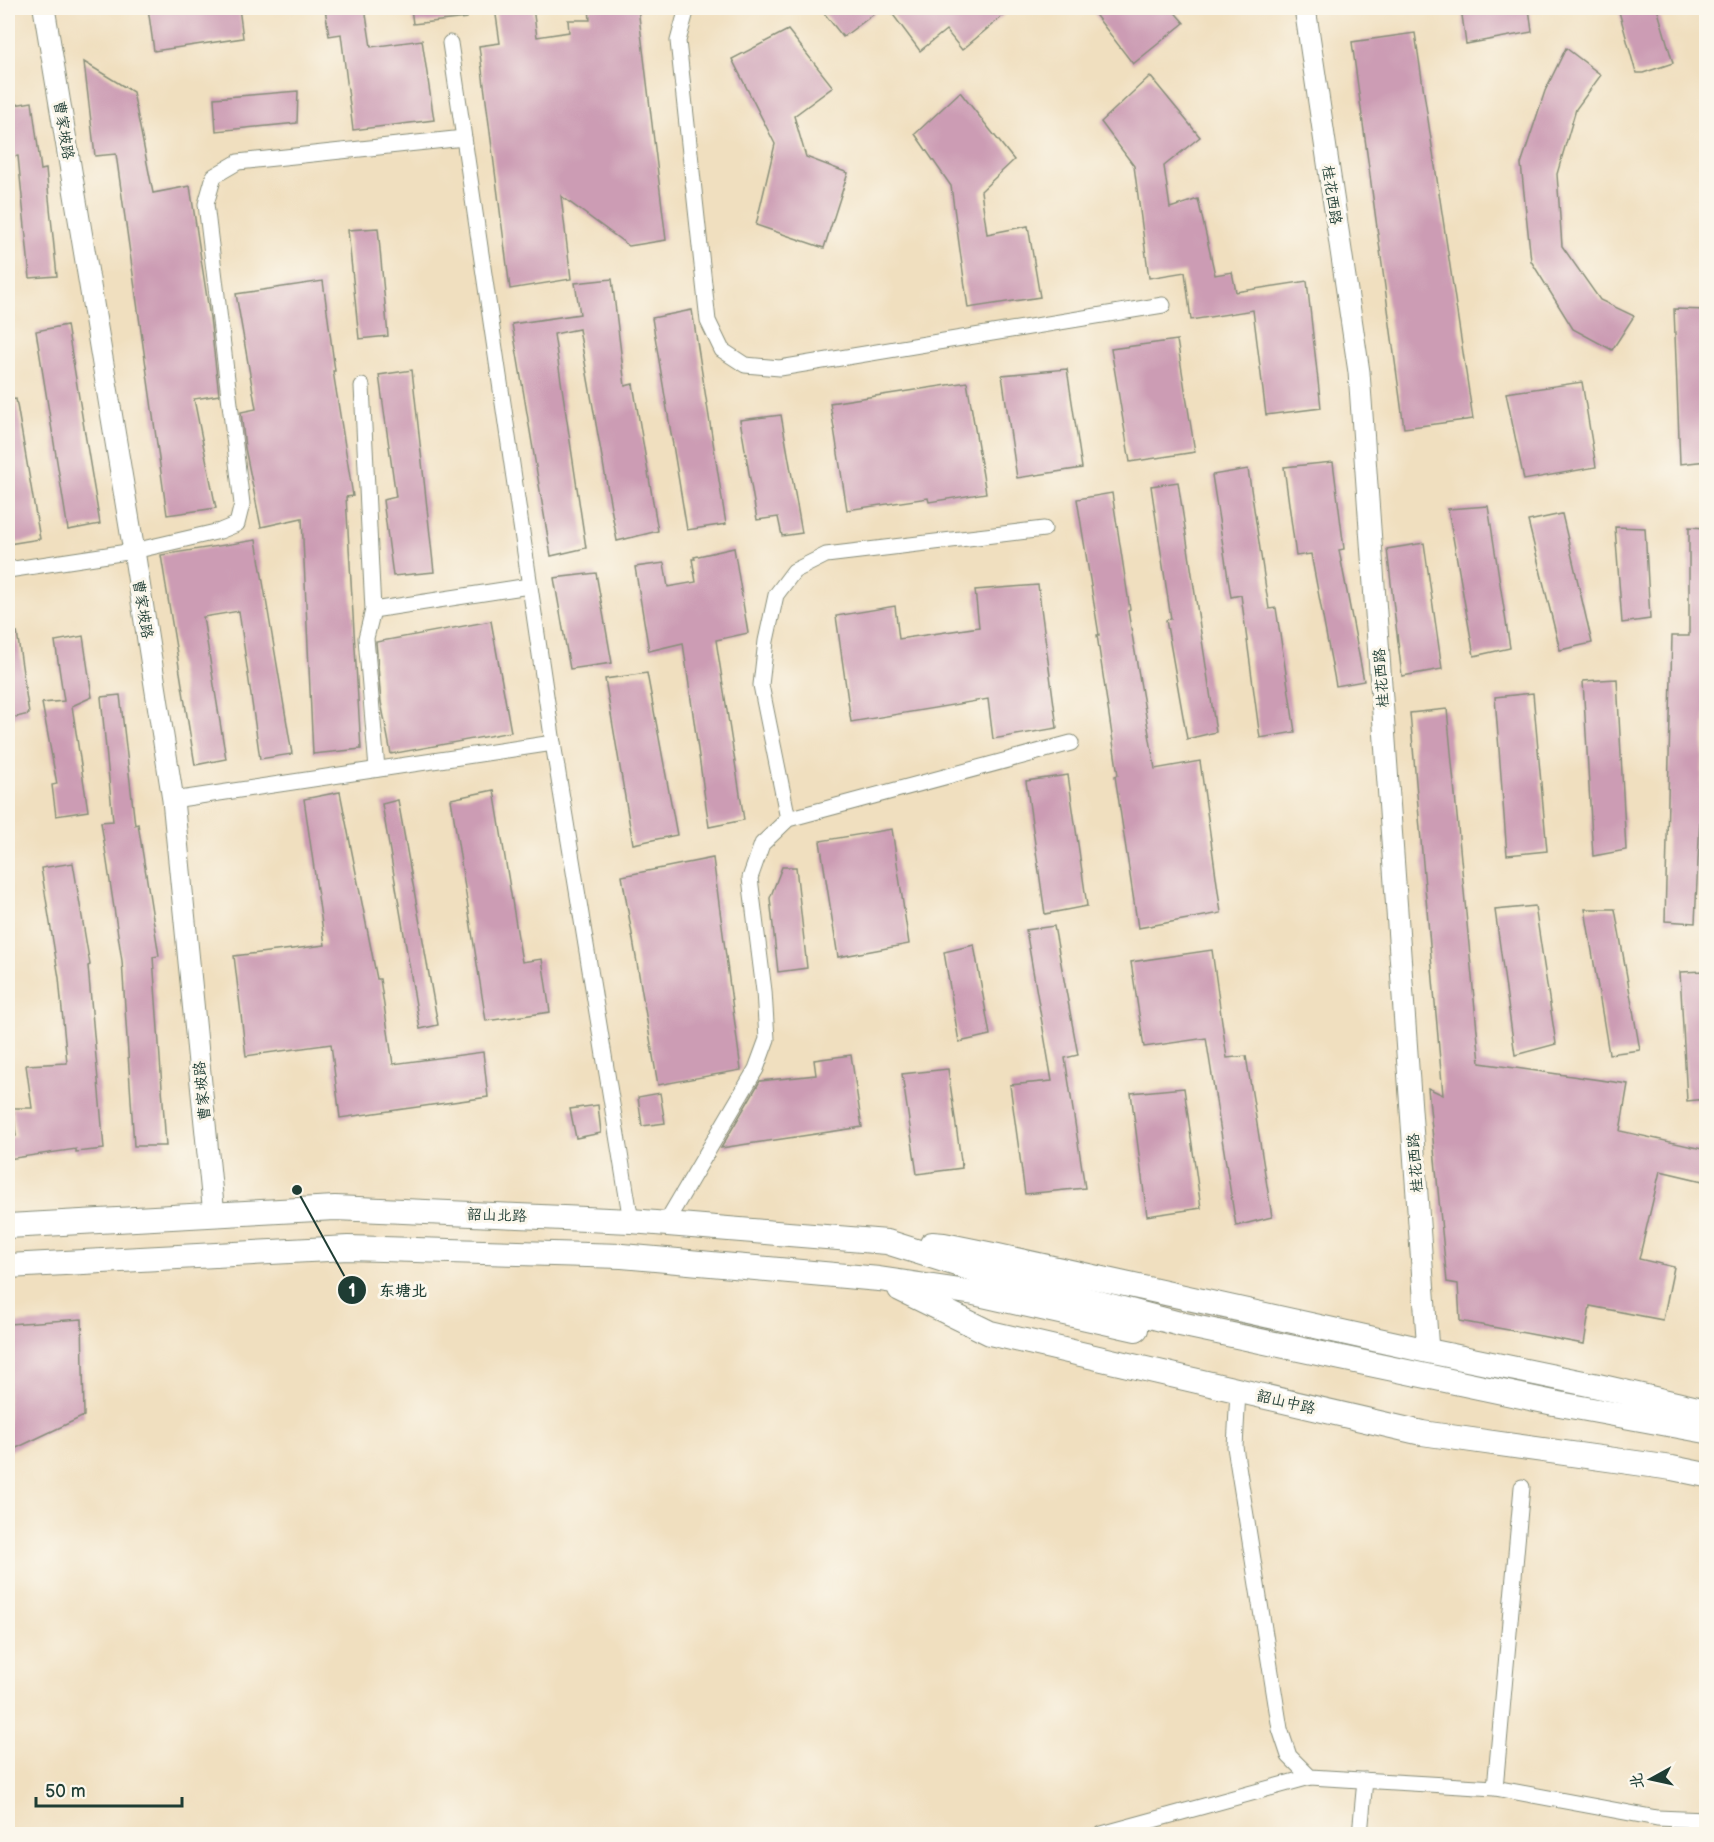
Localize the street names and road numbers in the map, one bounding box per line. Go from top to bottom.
street label: 曹家坡路 [49,99,78,161]
street label: 桂花西路 [1318,164,1345,226]
street label: 曹家坡路 [128,578,157,640]
street label: 桂花西路 [1370,647,1393,709]
street label: 曹家坡路 [190,1060,215,1122]
street label: 桂花西路 [1404,1132,1427,1194]
street label: 韶山北路 [467,1205,527,1226]
street label: 韶山中路 [1255,1386,1317,1418]

